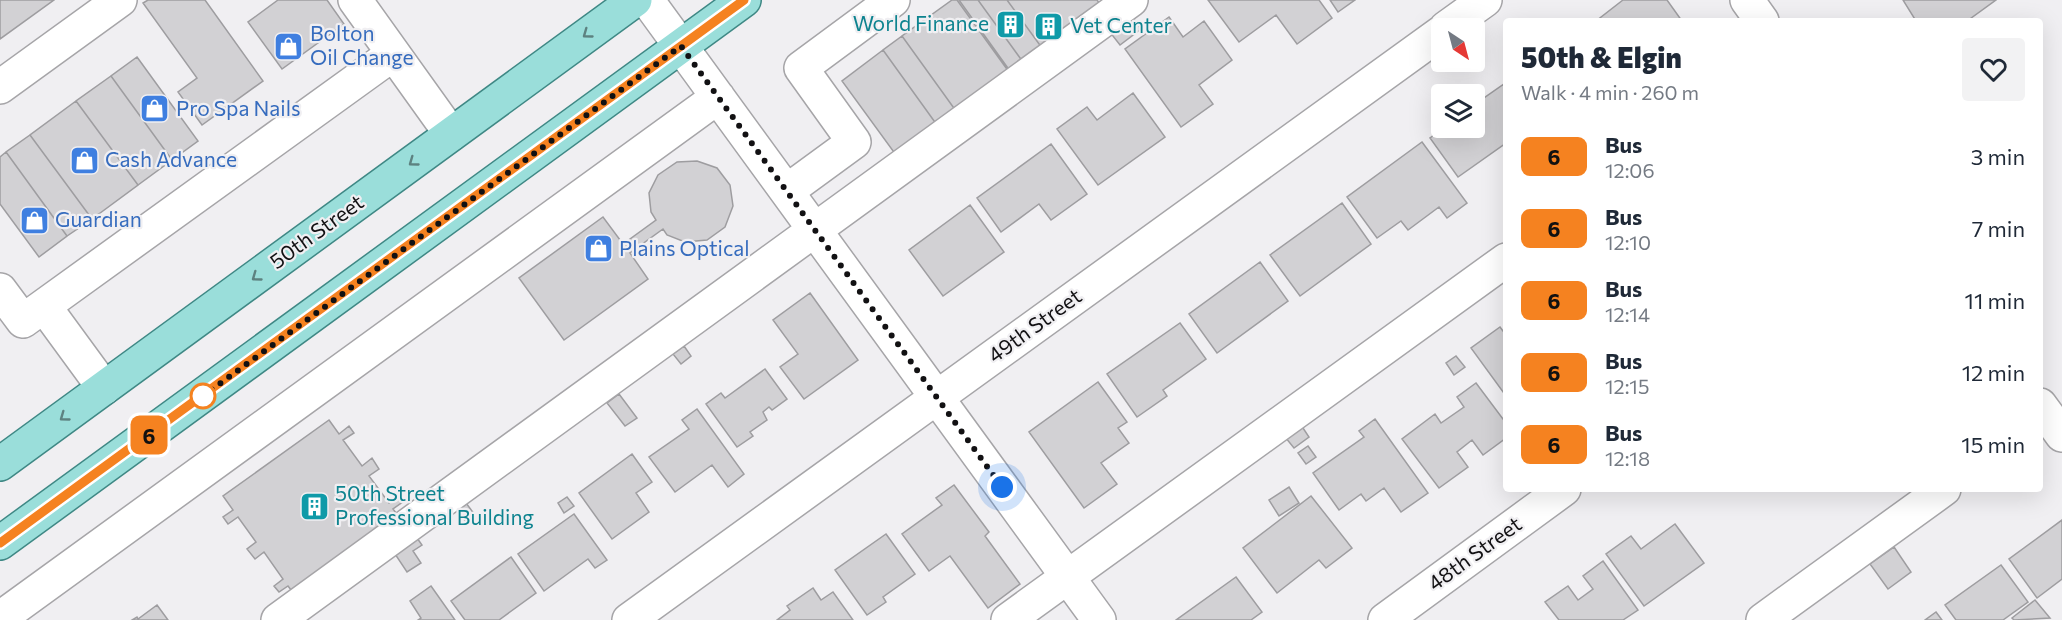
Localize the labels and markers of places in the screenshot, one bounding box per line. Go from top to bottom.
building icon: World Finance [994,8,1026,40]
place label: World Finance [853,10,989,35]
building icon: Vet Center [1033,10,1065,42]
place label: Vet Center [1070,12,1172,37]
place label: Bolton Oil Change [310,20,414,69]
shop icon: Bolton Oil Change [273,30,305,62]
shop icon: Pro Spa Nails [139,93,171,125]
place label: Pro Spa Nails [176,95,301,120]
shop icon: Cash Advance [68,144,100,176]
place label: Cash Advance [105,146,237,171]
shop icon: Guardian [18,204,50,236]
place label: Guardian [55,206,142,231]
shop icon: Plains Optical [582,233,614,265]
place label: Plains Optical [619,235,750,260]
unlabelled marker [190,383,216,409]
place label: 50th Street Professional Building [335,480,534,529]
building icon: 50th Street Professional Building [298,490,330,522]

